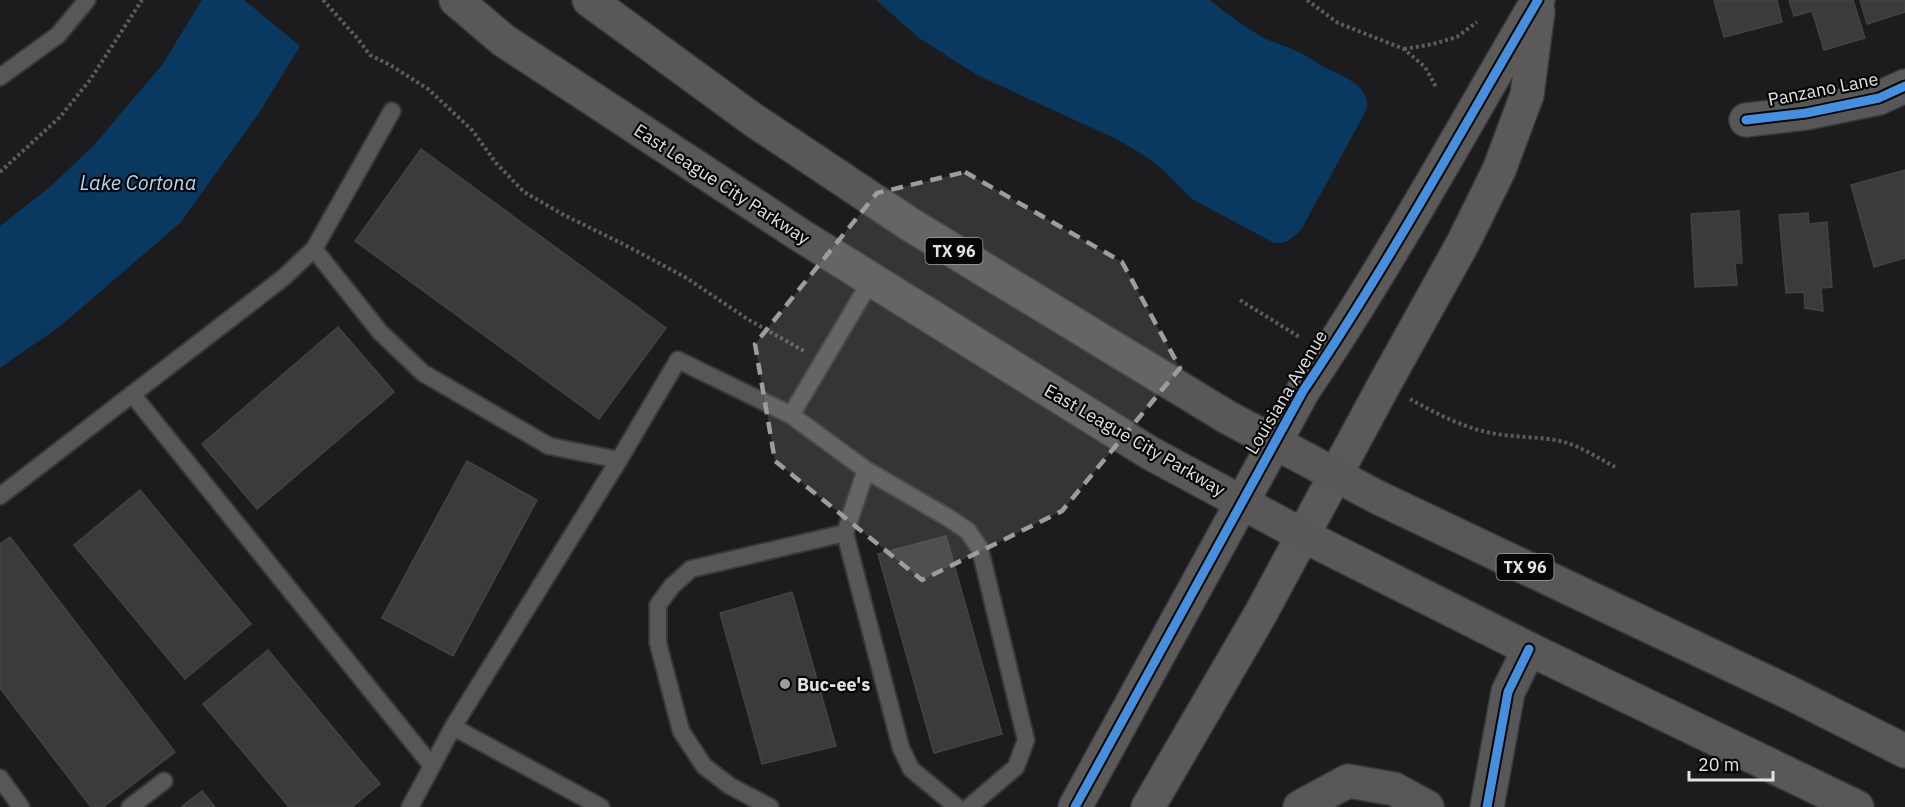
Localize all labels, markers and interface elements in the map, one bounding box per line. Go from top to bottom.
street label: Panzano Lane [1766,67,1880,111]
street label: East League City Parkway [630,118,814,250]
water label: Lake Cortona [80,169,196,196]
road number: TX 96 [926,238,982,264]
street label: Louisiana Avenue [1240,326,1332,458]
street label: East League City Parkway [1040,379,1230,501]
road number: TX 96 [1496,554,1553,580]
place label: Buc-ee's [797,673,870,696]
marker: Buc-ee's [778,677,792,691]
scale bar [1689,744,1773,782]
text: 20 m [1698,753,1740,776]

